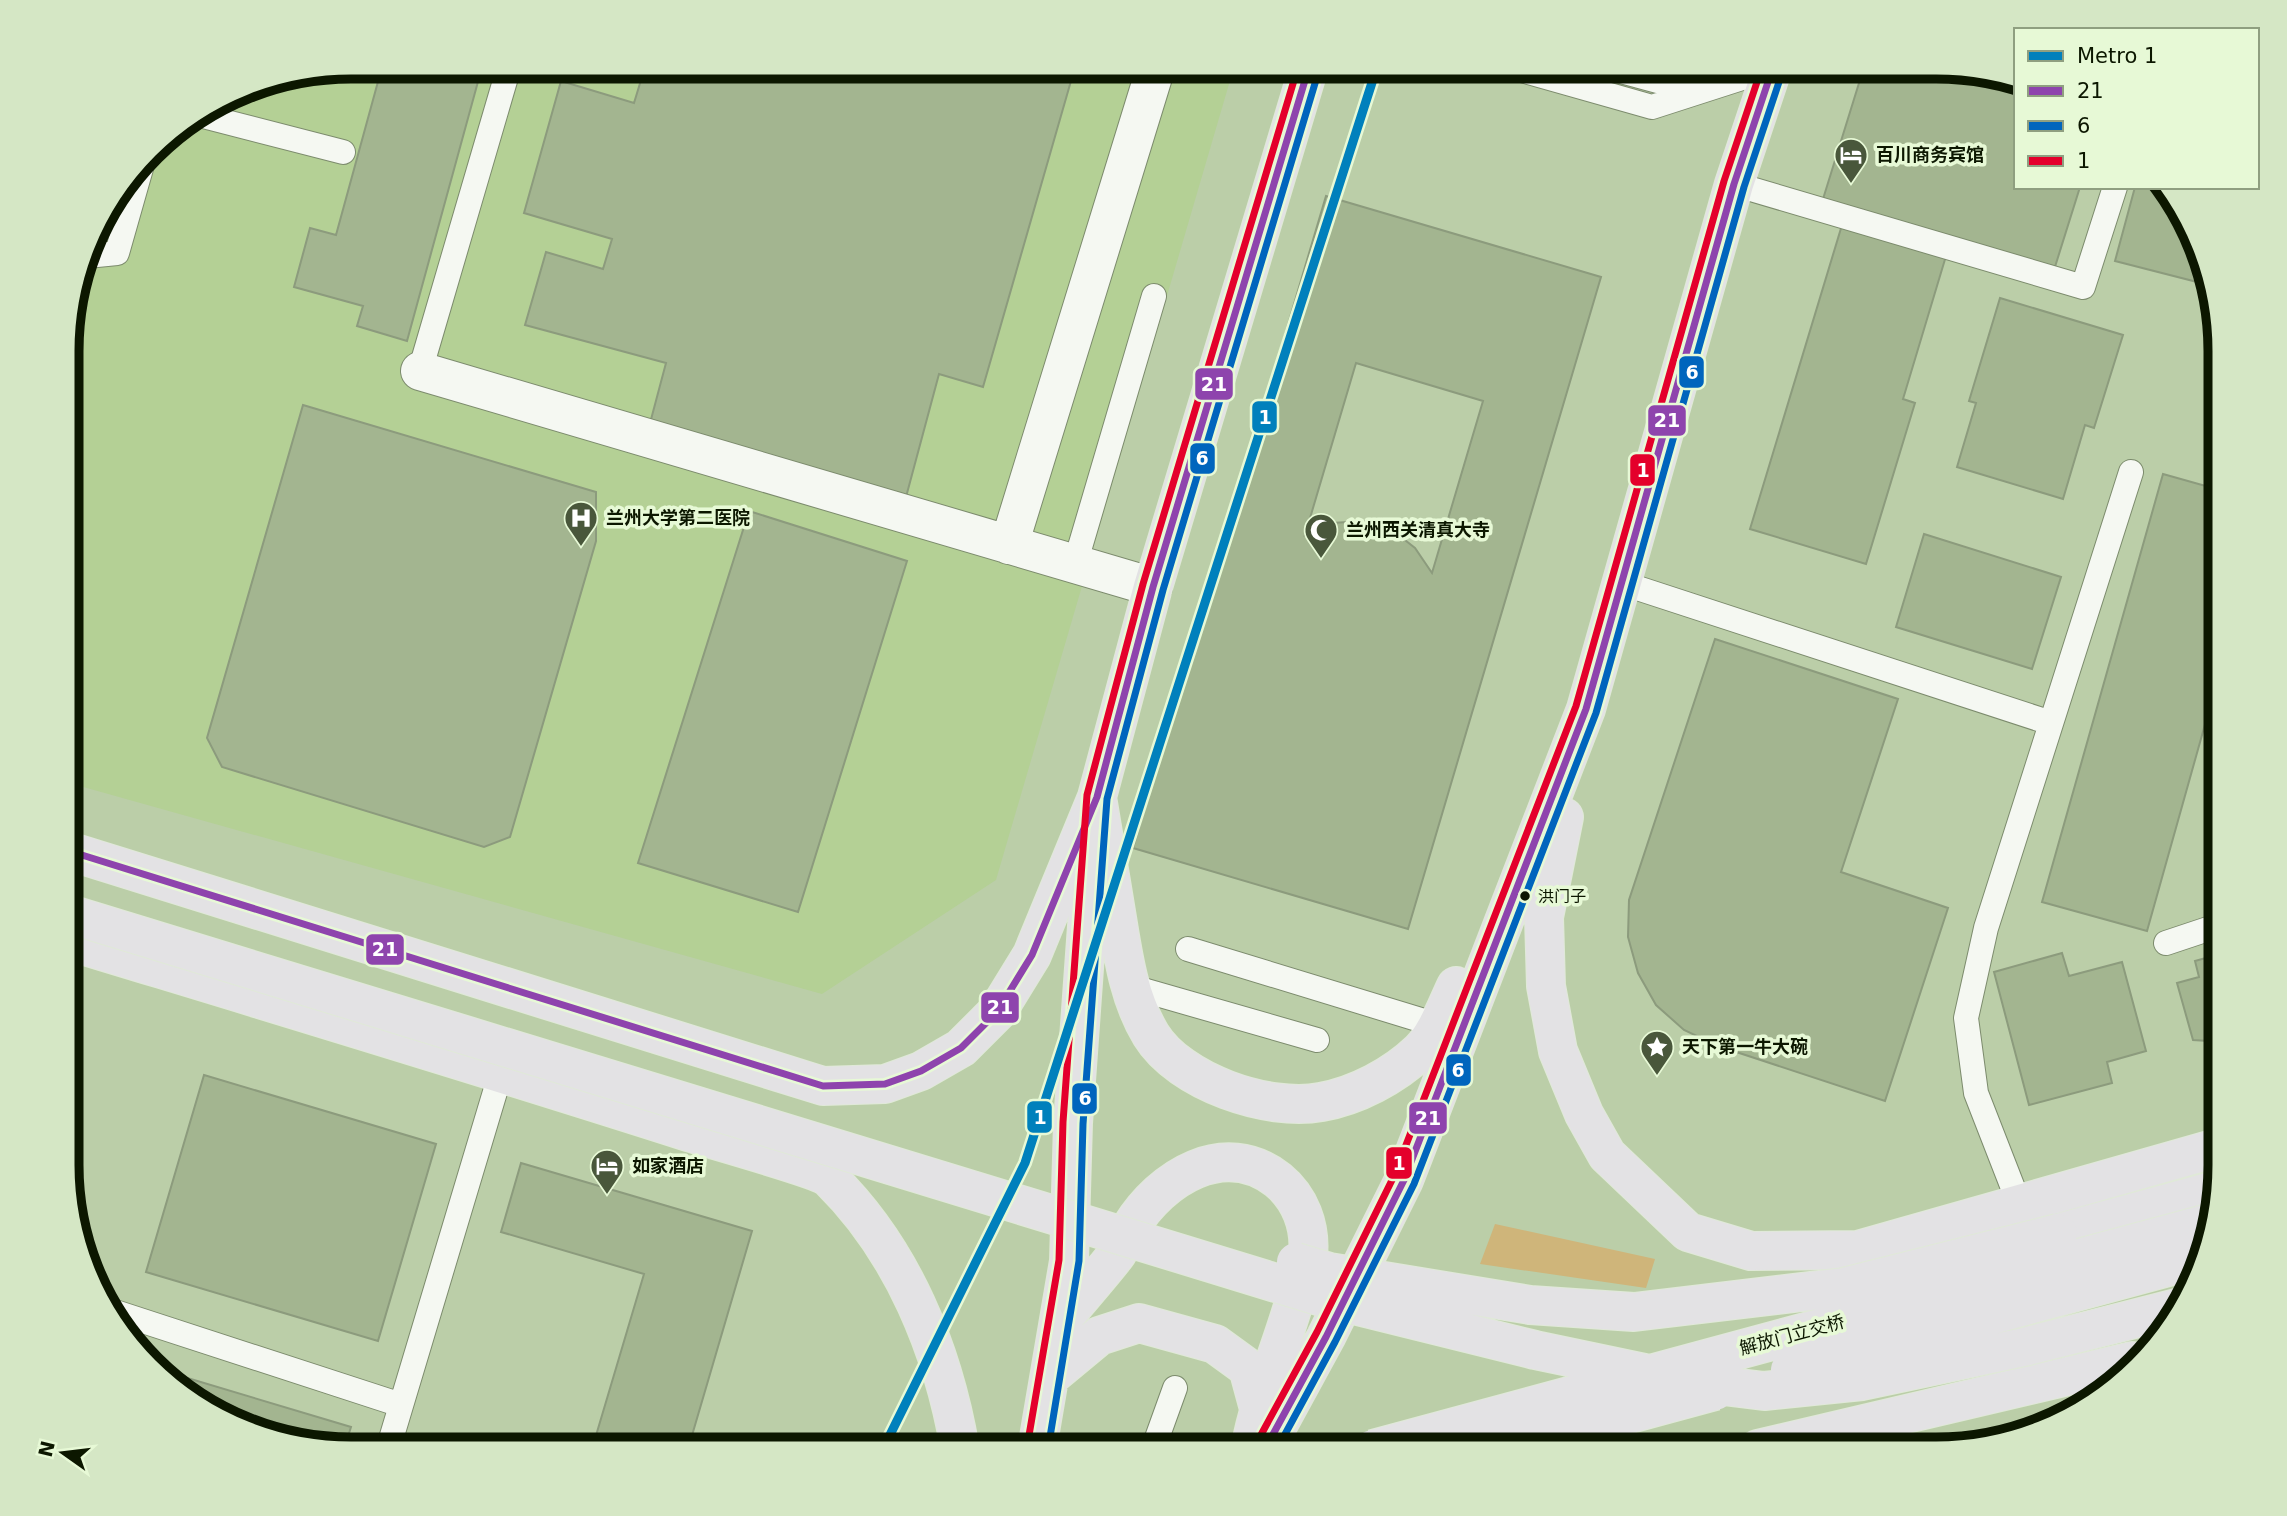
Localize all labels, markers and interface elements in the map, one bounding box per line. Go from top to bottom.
legend [2014,28,2259,189]
text: Metro 1 [2077,44,2157,68]
text: 21 [2077,79,2104,103]
text: 6 [2077,114,2090,138]
hotel icon: 百川商务宾馆 [1832,136,1870,185]
place label: 百川商务宾馆 [1876,144,1984,165]
text: 1 [2077,149,2090,173]
line badge: 6 [1678,355,1705,389]
text: 6 [1685,361,1699,383]
line badge: 21 [1194,367,1234,401]
text: 21 [1201,373,1227,395]
line badge: 1 [1251,400,1278,434]
line badge: 21 [1647,404,1687,437]
text: 1 [1258,406,1272,428]
text: 21 [1654,409,1680,431]
line badge: 6 [1189,442,1216,475]
text: 6 [1195,447,1209,469]
line badge: 1 [1629,453,1656,487]
text: 1 [1636,459,1650,481]
hospital icon: 兰州大学第二医院 [562,499,600,548]
place label: 兰州大学第二医院 [606,507,750,528]
mosque icon: 兰州西关清真大寺 [1302,511,1340,560]
place label: 兰州西关清真大寺 [1346,519,1490,540]
place label: 洪门子 [1538,887,1586,906]
marker: 洪门子 [1518,889,1532,903]
line badge: 21 [365,933,405,966]
text: 21 [372,938,398,960]
line badge: 21 [980,991,1020,1024]
text: 21 [987,996,1013,1018]
place icon: 天下第一牛大碗 [1638,1028,1676,1077]
place label: 天下第一牛大碗 [1682,1036,1808,1057]
line badge: 6 [1445,1053,1472,1087]
text: 6 [1451,1059,1465,1081]
line badge: 6 [1071,1082,1098,1115]
text: 6 [1078,1087,1092,1109]
line badge: 1 [1026,1100,1053,1134]
line badge: 21 [1408,1101,1448,1135]
text: 1 [1033,1106,1047,1128]
text: 21 [1415,1107,1441,1129]
line badge: 1 [1385,1146,1413,1180]
hotel icon: 如家酒店 [588,1147,626,1196]
text: 1 [1392,1152,1406,1174]
place label: 如家酒店 [632,1155,704,1176]
street label: 解放门立交桥 [1737,1310,1847,1359]
north arrow [28,1418,98,1488]
text: N [34,1439,59,1459]

